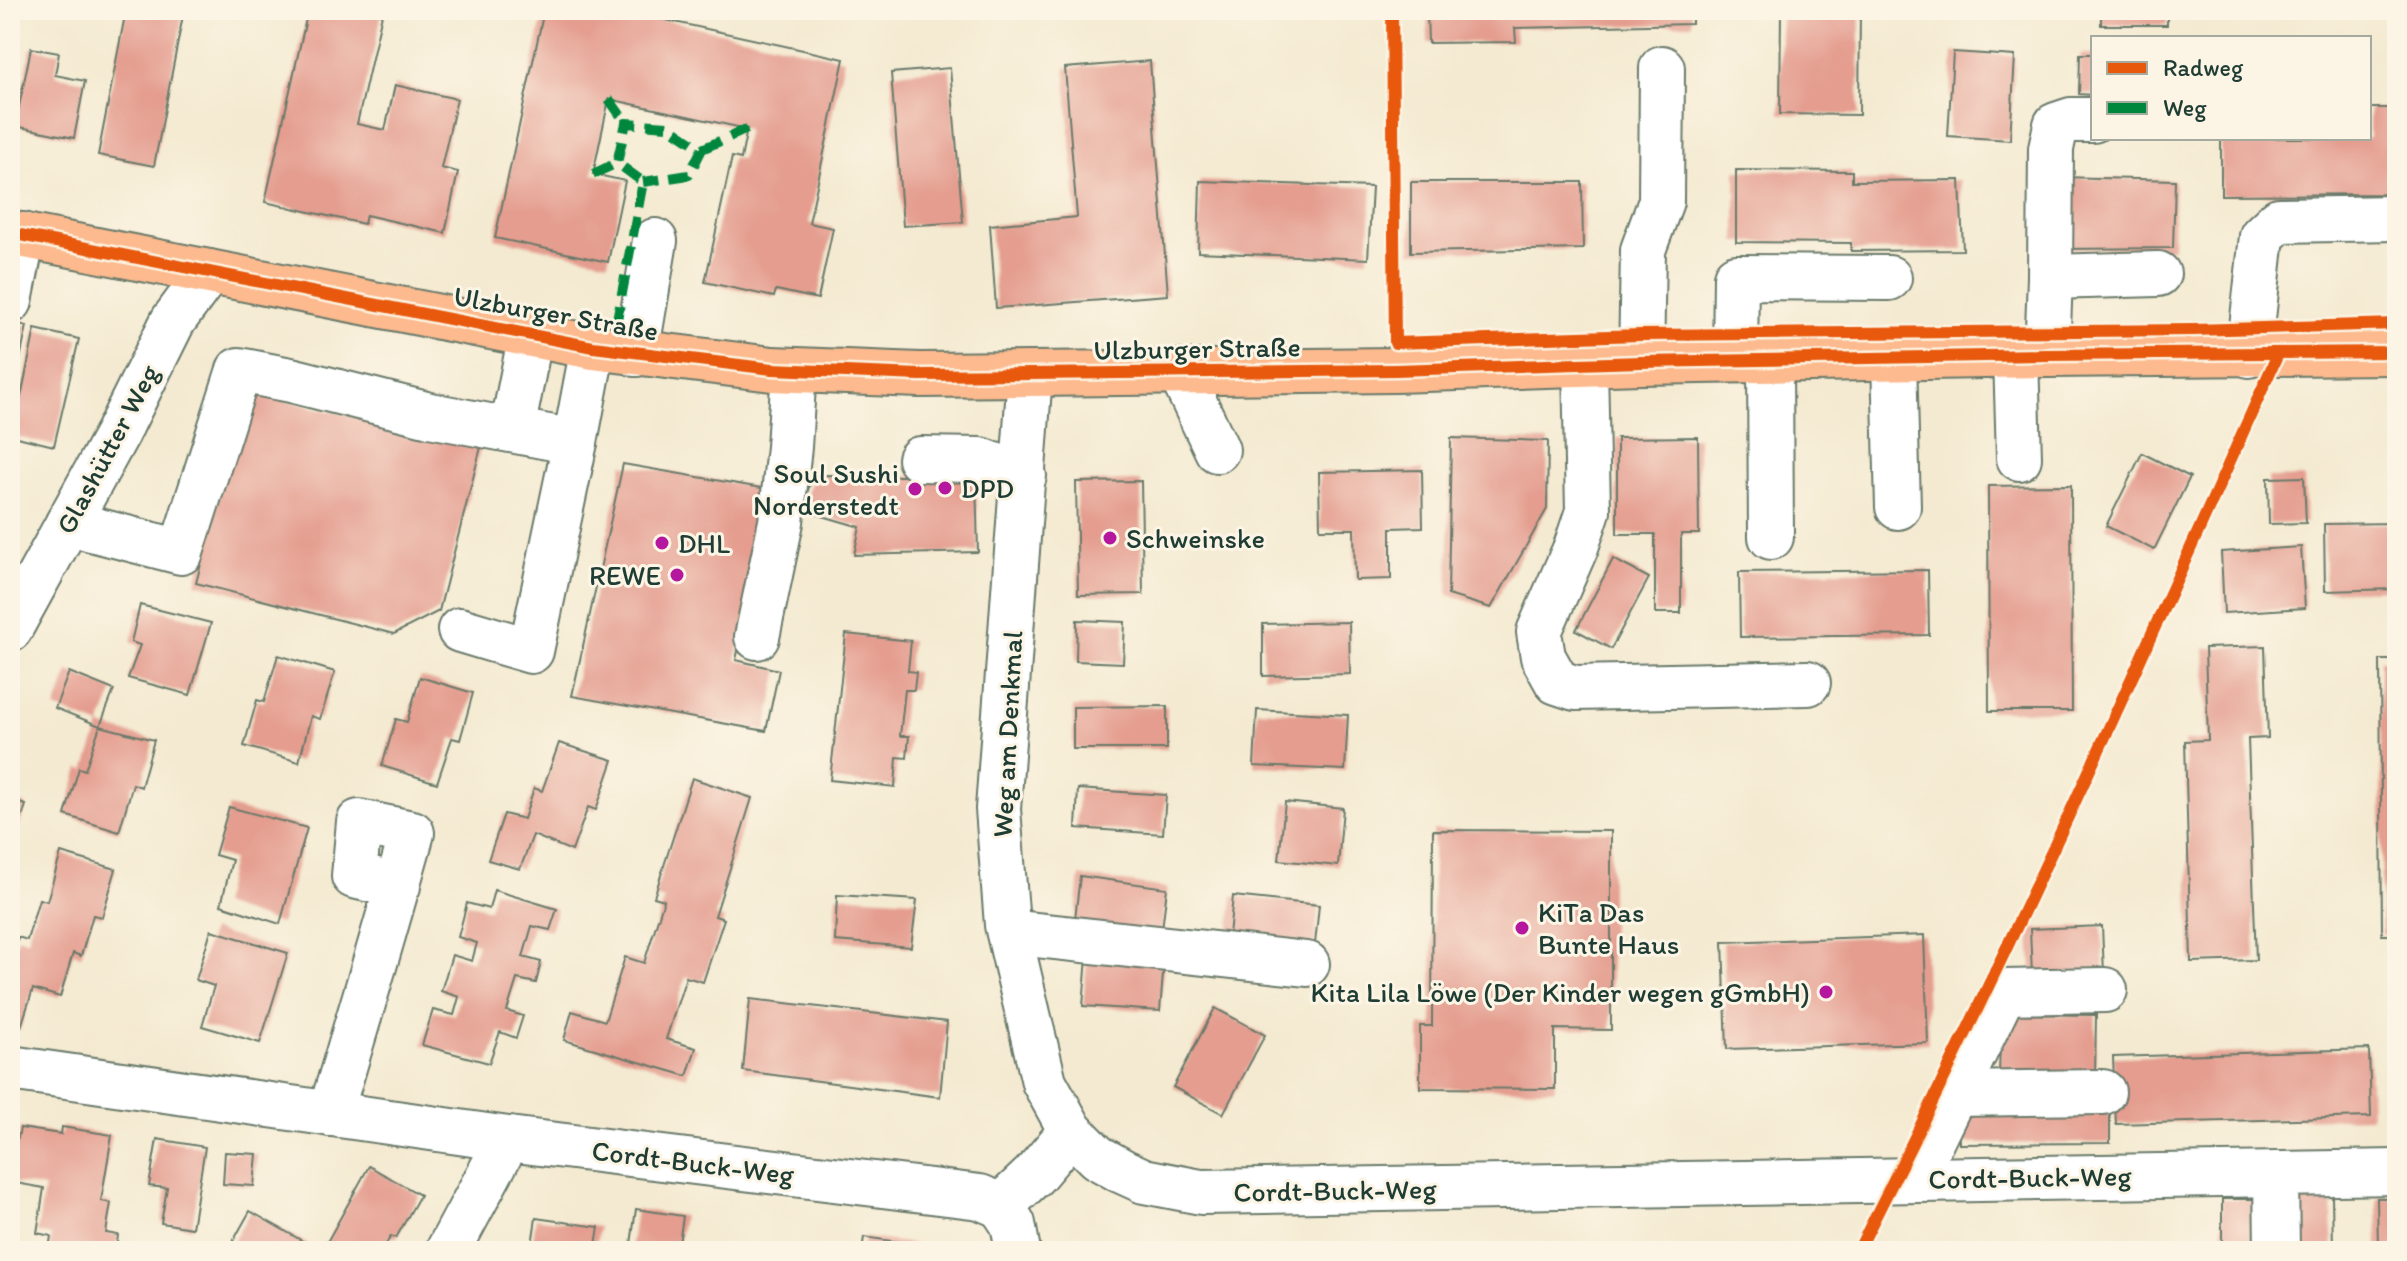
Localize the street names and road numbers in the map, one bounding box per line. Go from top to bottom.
street label: Ulzburger Straße [451,278,661,348]
street label: Ulzburger Straße [1093,329,1301,367]
street label: Glashütter Weg [48,358,166,540]
street label: Weg am Denkmal [985,630,1029,838]
street label: Cordt-Buck-Weg [590,1133,797,1191]
street label: Cordt-Buck-Weg [1928,1158,2133,1196]
street label: Cordt-Buck-Weg [1233,1171,1438,1209]

